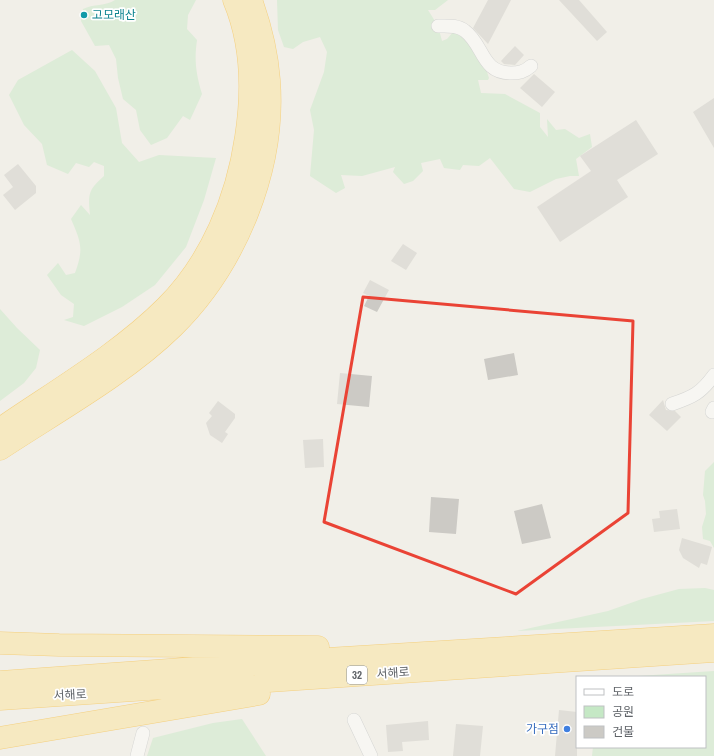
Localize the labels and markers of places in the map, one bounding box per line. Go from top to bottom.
place label: 고모래산 [92,7,136,23]
marker: 고모래산 [79,10,89,20]
place label: 가구점 [526,721,559,737]
marker: 가구점 [562,724,572,734]

